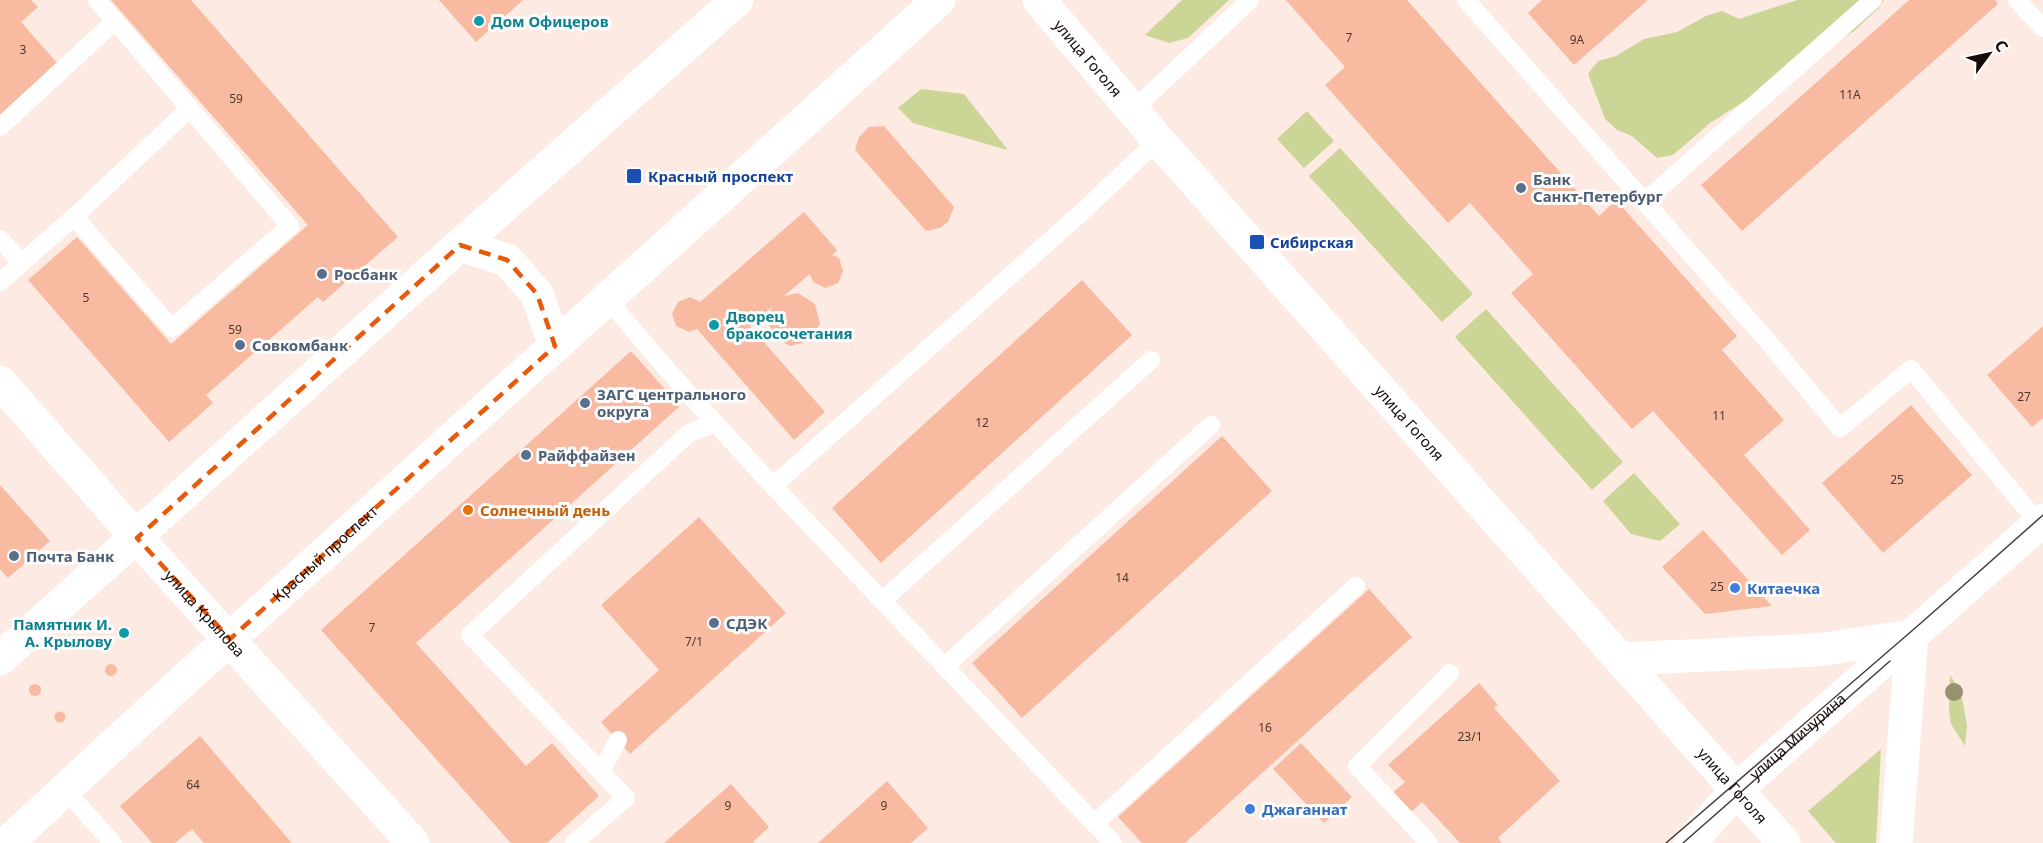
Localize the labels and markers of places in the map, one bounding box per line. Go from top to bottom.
place label: Дом Офицеров [491,11,609,31]
marker: Дом Офицеров [472,14,486,28]
place label: Красный проспект [648,166,794,186]
marker: Красный проспект [625,167,643,185]
place label: Банк Санкт-Петербург [1533,169,1663,206]
marker: Банк Санкт-Петербург [1514,181,1528,195]
place label: Сибирская [1270,232,1354,252]
marker: Сибирская [1248,233,1266,251]
place label: Росбанк [334,264,399,284]
marker: Росбанк [315,267,329,281]
place label: Дворец бракосочетания [726,306,853,343]
marker: Дворец бракосочетания [707,318,721,332]
place label: Совкомбанк [252,335,349,355]
marker: Совкомбанк [233,338,247,352]
place label: ЗАГС центрального округа [597,384,746,421]
marker: ЗАГС центрального округа [578,396,592,410]
place label: Райффайзен [538,445,636,465]
marker: Райффайзен [519,448,533,462]
place label: Солнечный день [480,500,610,520]
marker: Солнечный день [461,503,475,517]
place label: Почта Банк [26,546,115,566]
marker: Почта Банк [7,549,21,563]
place label: Китаечка [1747,578,1820,598]
marker: Китаечка [1728,581,1742,595]
place label: СДЭК [726,613,768,633]
place label: Памятник И. А. Крылову [13,614,112,651]
marker: СДЭК [707,616,721,630]
marker: Памятник И. А. Крылову [117,626,131,640]
place label: Джаганнат [1262,799,1348,819]
marker: Джаганнат [1243,802,1257,816]

